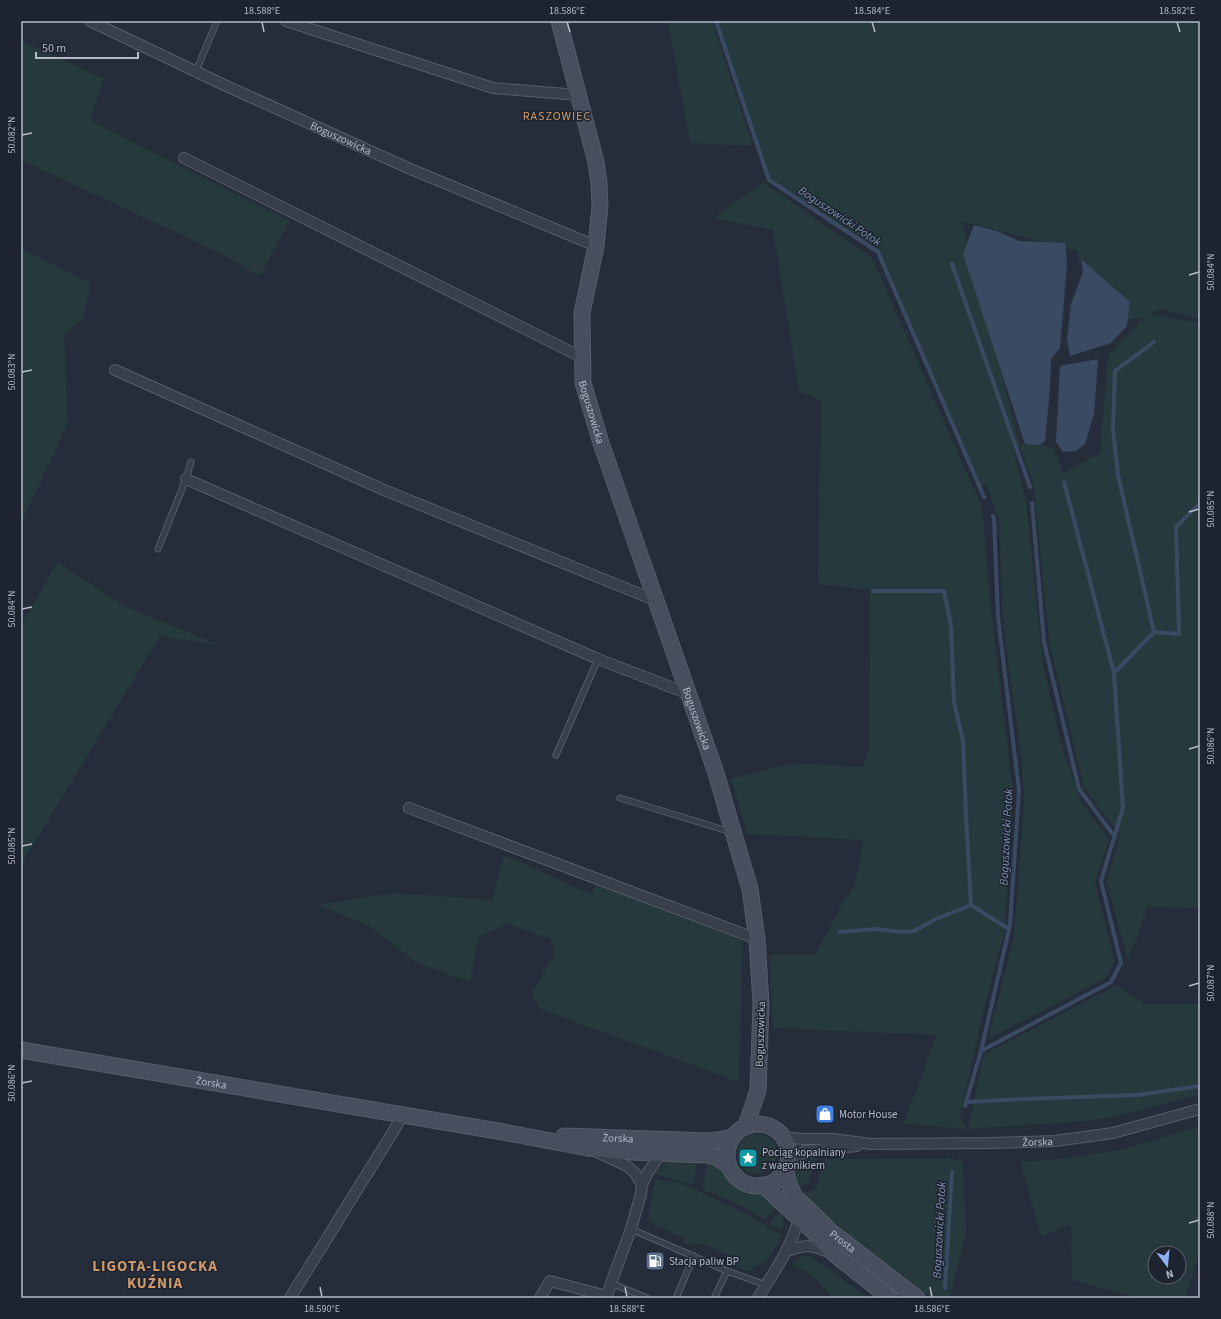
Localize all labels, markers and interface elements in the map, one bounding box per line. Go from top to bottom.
text: 18.588°E [244,4,280,18]
text: 18.586°E [549,4,585,18]
text: 18.584°E [854,4,890,18]
text: 18.582°E [1159,4,1195,18]
scale bar [36,34,138,60]
text: 50 m [42,40,66,57]
district label: RASZOWIEC [523,108,591,125]
text: 50.082°N [5,116,19,154]
street label: Boguszowicka [308,118,374,159]
water label: Boguszowicki Potok [795,182,885,251]
text: 50.084°N [1204,253,1218,291]
text: 50.083°N [5,353,19,391]
street label: Boguszowicka [575,379,608,446]
text: 50.085°N [1204,490,1218,528]
text: 50.084°N [5,590,19,628]
street label: Boguszowicka [679,685,714,752]
text: 50.086°N [1204,727,1218,765]
water label: Boguszowicki Potok [995,788,1018,886]
text: 50.085°N [5,827,19,865]
text: 50.087°N [1204,964,1218,1002]
street label: Boguszowicka [752,1001,769,1067]
text: 50.086°N [5,1064,19,1102]
street label: Żorska [195,1073,228,1093]
shop icon: Motor House [814,1103,836,1125]
place label: Motor House [839,1107,898,1122]
street label: Żorska [602,1130,634,1146]
street label: Żorska [1022,1134,1053,1150]
place label: Pociąg kopalniany z wagonikiem [762,1145,846,1173]
place icon: Pociąg kopalniany z wagonikiem [737,1147,759,1169]
water label: Boguszowicki Potok [928,1181,951,1279]
text: 50.088°N [1204,1201,1218,1239]
street label: Prosta [826,1226,859,1256]
north arrow [1147,1245,1187,1285]
fuel station icon: Stacja paliw BP [644,1250,666,1272]
place label: Stacja paliw BP [669,1254,739,1269]
district label: LIGOTA-LIGOCKA KUŹNIA [92,1256,218,1294]
text: N [1164,1266,1175,1282]
text: 18.590°E [304,1302,340,1316]
text: 18.588°E [609,1302,645,1316]
text: 18.586°E [914,1302,950,1316]

